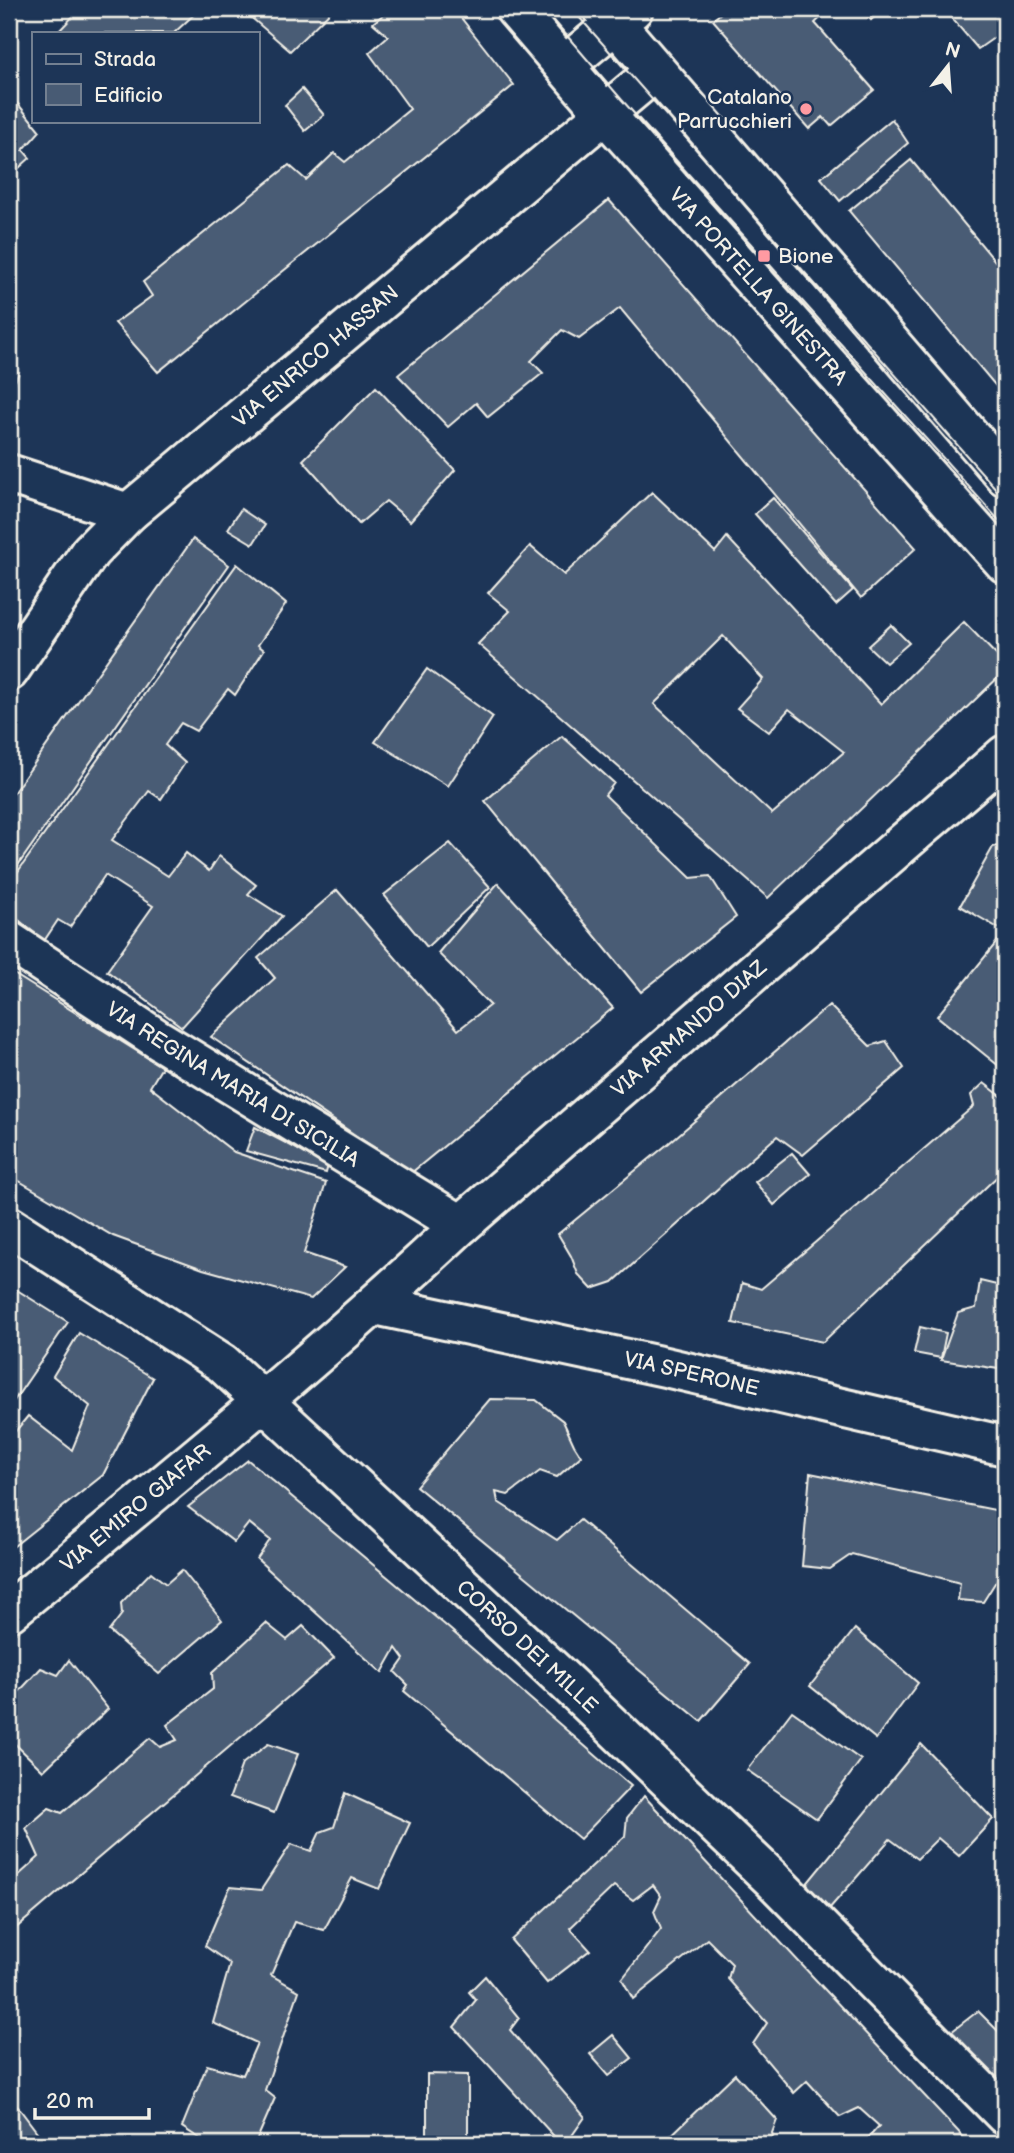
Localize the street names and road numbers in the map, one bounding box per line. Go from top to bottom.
street label: VIA PORTELLA GINESTRA [664,182,853,390]
street label: VIA ENRICO HASSAN [228,280,403,432]
street label: VIA ARMANDO DIAZ [606,954,771,1102]
street label: VIA REGINA MARIA DI SICILIA [102,996,364,1172]
street label: VIA SPERONE [622,1346,762,1401]
street label: VIA EMIRO GIAFAR [55,1438,216,1577]
street label: CORSO DEI MILLE [451,1575,603,1719]

